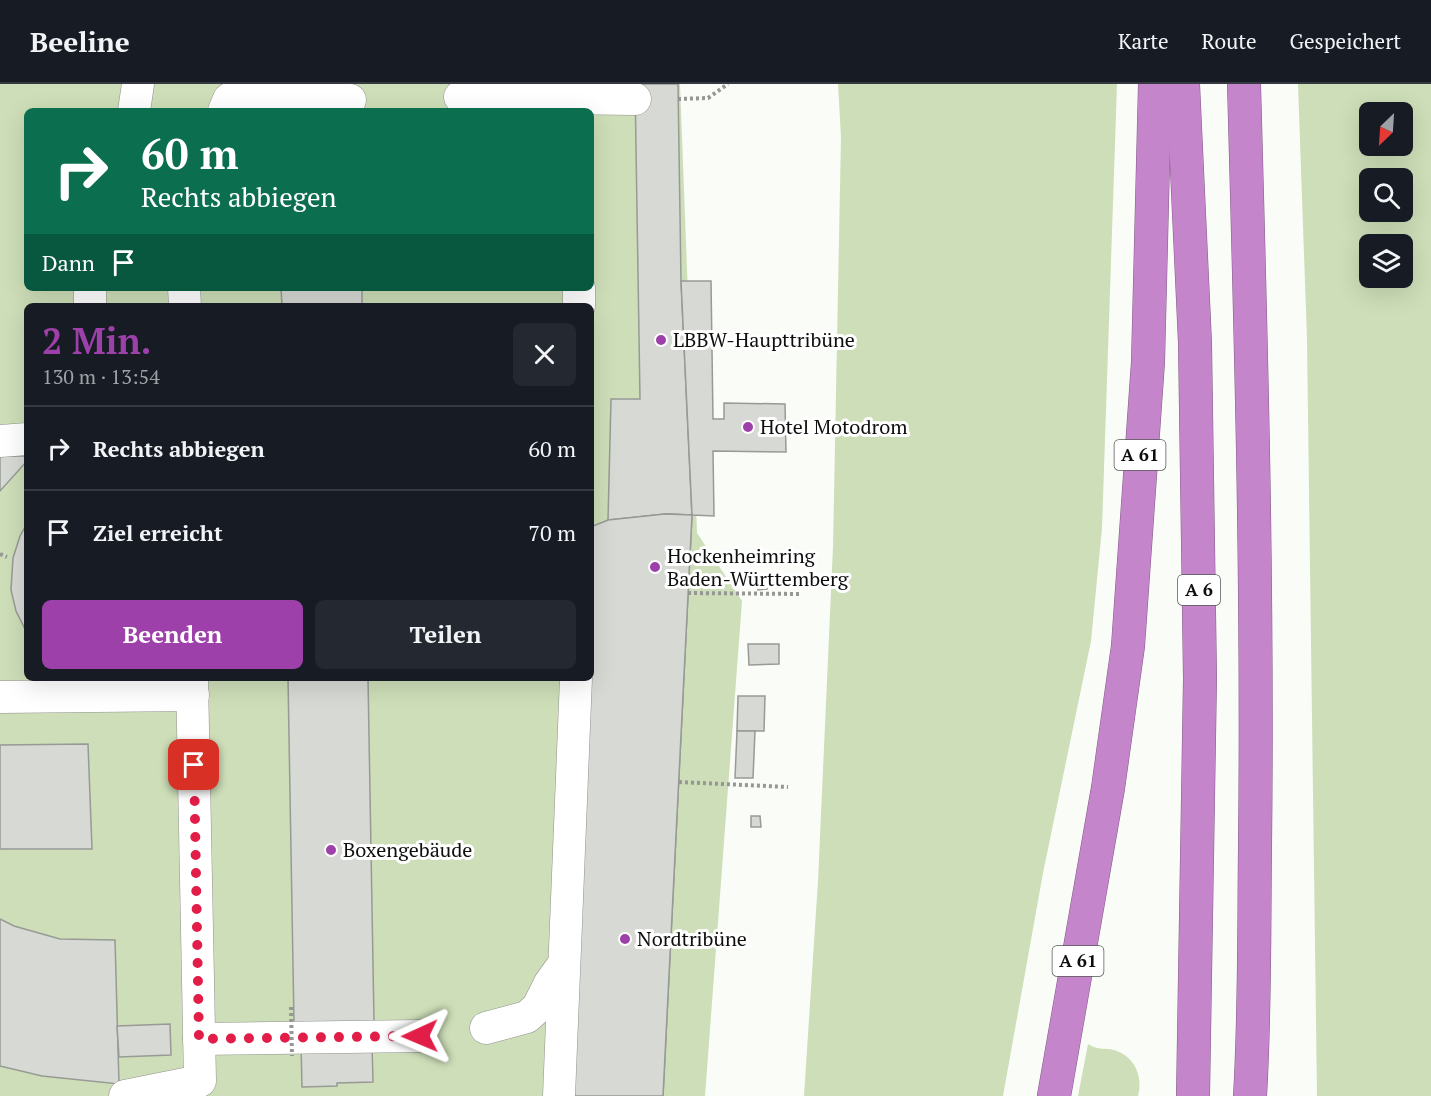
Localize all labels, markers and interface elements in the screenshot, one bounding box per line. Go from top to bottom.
text: Beeline [30,23,130,60]
text: Karte [1118,27,1169,55]
text: Route [1202,27,1257,55]
text: Gespeichert [1290,27,1401,55]
north arrow [1359,102,1413,156]
map controls [1359,102,1413,288]
text: 60 m [141,125,239,181]
icon: right [42,132,120,210]
button: search [1359,168,1413,222]
text: Rechts abbiegen [141,179,337,215]
button: layers [1359,234,1413,288]
icon: arrive [107,246,140,279]
text: Dann [42,248,95,277]
text: 2 Min. [42,317,151,364]
button: close [513,323,576,386]
place label: LBBW-Haupttribüne [673,326,855,353]
marker: LBBW-Haupttribüne [654,333,668,347]
text: 130 m · 13:54 [42,363,160,390]
place label: Hotel Motodrom [760,413,908,440]
marker: Hotel Motodrom [741,420,755,434]
icon: right [42,432,75,465]
text: Rechts abbiegen [93,434,265,463]
text: 60 m [528,434,576,463]
road number: A 61 [1114,440,1166,470]
icon: arrive [42,516,75,549]
text: Ziel erreicht [93,518,223,547]
text: 70 m [528,518,576,547]
place label: Hockenheimring Baden-Württemberg [667,542,849,592]
marker: Hockenheimring Baden-Württemberg [648,560,662,574]
road number: A 6 [1178,575,1220,605]
button: Beenden [42,600,303,669]
button: Teilen [315,600,576,669]
pin [168,739,219,790]
icon: arrive [177,748,210,781]
place label: Boxengebäude [343,836,472,863]
marker: Boxengebäude [324,843,338,857]
place label: Nordtribüne [637,925,747,952]
marker: Nordtribüne [618,932,632,946]
road number: A 61 [1052,946,1104,976]
position arrow [388,1004,452,1068]

